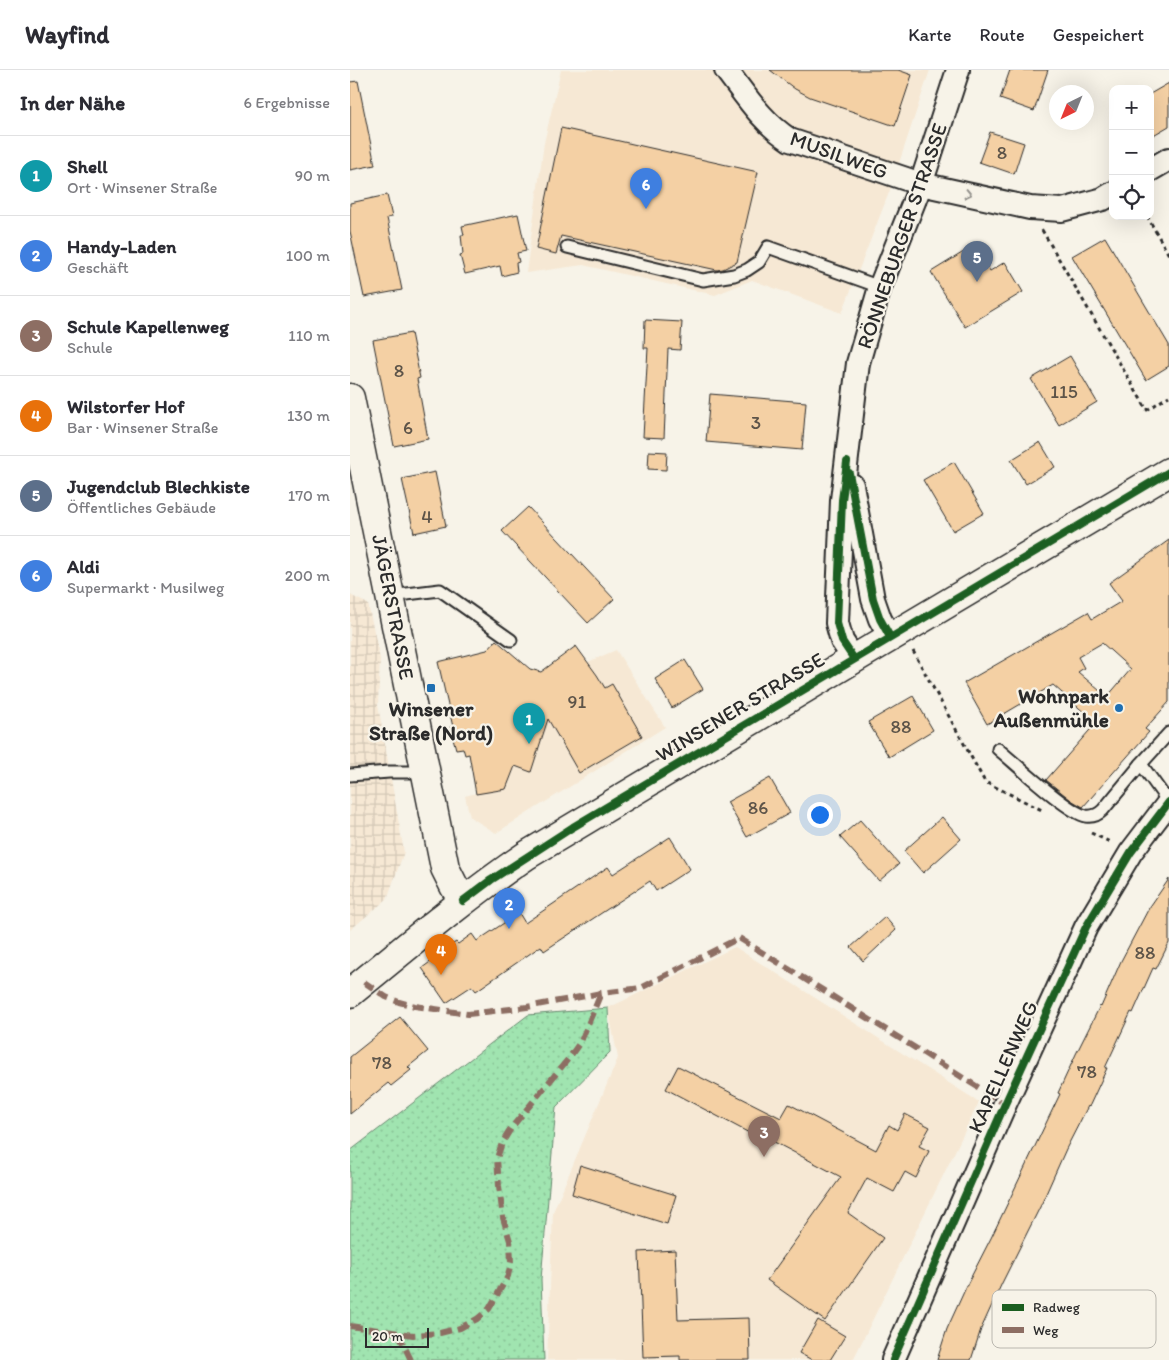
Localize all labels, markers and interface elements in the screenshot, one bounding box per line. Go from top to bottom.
text: Wayfind [25,20,109,49]
text: Karte [908,24,951,46]
text: Route [979,24,1025,46]
text: Gespeichert [1053,24,1144,46]
north arrow [1049,85,1094,130]
map controls [1109,85,1154,220]
button: + [1109,85,1154,130]
text: In der Nähe [20,90,125,115]
text: 6 Ergebnisse [244,93,330,112]
street label: RÖNNEBURGER STRASSE [851,120,952,352]
street label: MUSILWEG [787,125,892,184]
button: − [1109,130,1154,175]
house number: 8 [997,141,1007,164]
text: Shell [67,155,108,178]
text: 1 [32,166,40,185]
text: 90 m [295,166,330,185]
pin: 6 [630,168,662,209]
button: locate [1109,175,1154,220]
text: Ort · Winsener Straße [67,178,217,197]
one-way arrow [964,188,973,199]
text: Handy-Laden [67,235,176,258]
pin: 5 [961,241,993,282]
text: 2 [32,246,40,265]
text: 100 m [286,246,330,265]
text: Geschäft [67,258,129,277]
text: Schule Kapellenweg [67,315,229,338]
text: 3 [32,326,40,345]
text: 110 m [288,326,330,345]
text: Schule [67,338,113,357]
house number: 8 [394,359,404,382]
house number: 115 [1050,380,1078,403]
text: Wilstorfer Hof [67,395,184,418]
text: 4 [31,406,41,425]
text: 130 m [287,406,330,425]
house number: 3 [751,411,761,434]
house number: 6 [403,416,413,439]
text: Bar · Winsener Straße [67,418,218,437]
text: Jugendclub Blechkiste [67,475,250,498]
text: 5 [32,486,40,505]
text: 170 m [288,486,330,505]
text: Öffentliches Gebäude [67,498,216,517]
house number: 4 [421,505,433,528]
street label: JÄGERSTRASSE [367,532,420,682]
text: Aldi [67,555,100,578]
text: 6 [32,566,40,585]
text: 200 m [285,566,330,585]
text: Supermarkt · Musilweg [67,578,224,597]
street label: WINSENER STRASSE [651,646,829,767]
marker: Winsener Straße (Nord) [425,682,437,694]
place label: Wohnpark Außenmühle [993,683,1109,732]
house number: 91 [568,690,587,713]
place label: Winsener Straße (Nord) [369,696,493,746]
marker: Wohnpark Außenmühle [1113,702,1125,714]
pin: 1 [513,703,545,744]
house number: 88 [891,715,911,738]
house number: 86 [748,796,768,819]
your location [807,802,833,828]
pin: 2 [493,888,525,929]
pin: 4 [425,934,457,975]
house number: 88 [1135,941,1155,964]
street label: KAPELLENWEG [962,997,1043,1137]
house number: 78 [372,1051,392,1074]
house number: 78 [1077,1060,1097,1083]
pin: 3 [748,1116,780,1157]
legend [992,1290,1156,1348]
text: Radweg [1033,1299,1081,1316]
text: Weg [1033,1322,1059,1339]
scale bar [365,1325,429,1348]
text: 20 m [372,1328,403,1345]

